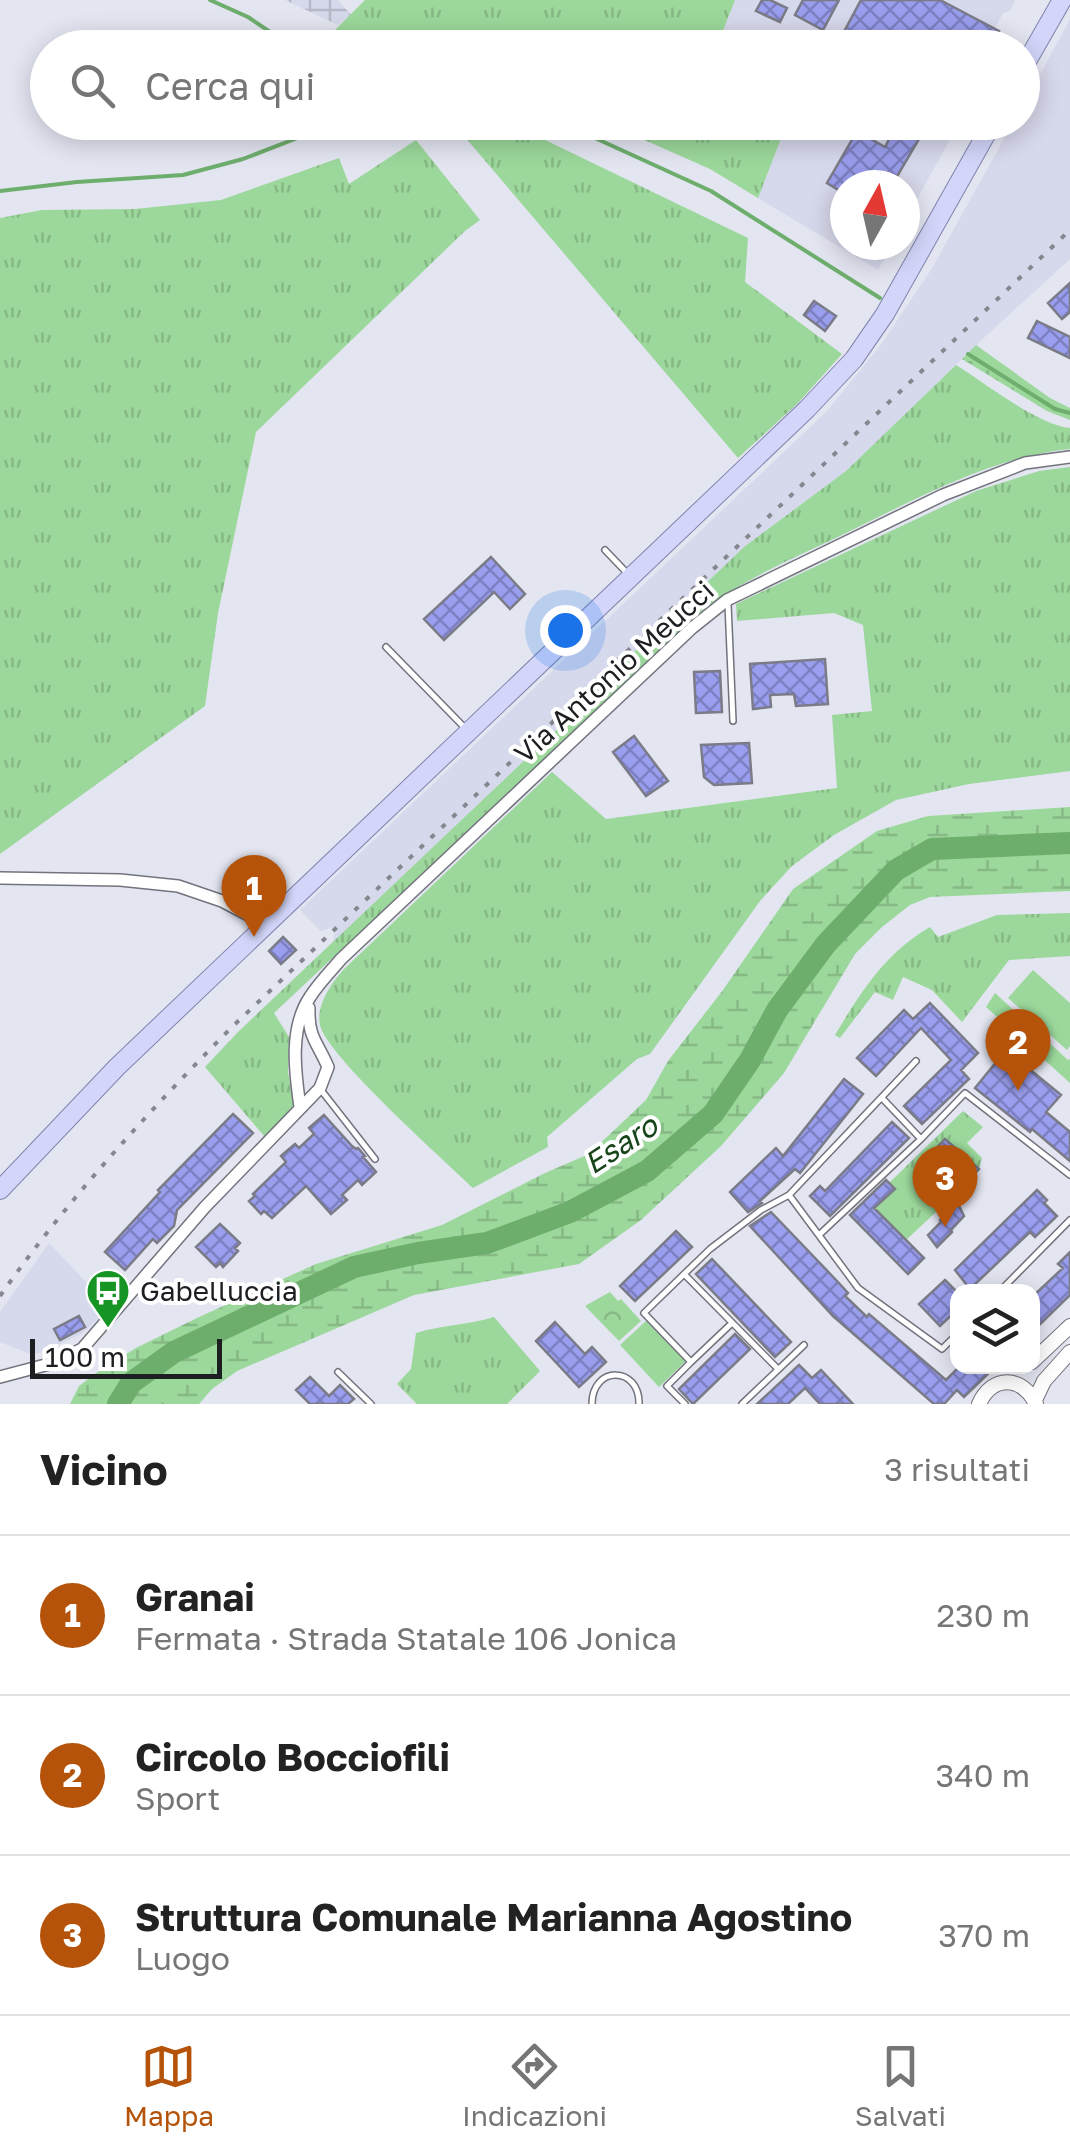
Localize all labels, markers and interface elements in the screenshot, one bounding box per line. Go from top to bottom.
search box [30,30,1040,140]
icon: search [65,58,120,113]
text: Cerca qui [145,63,316,108]
north arrow [830,170,920,260]
street label: Via Antonio Meucci [507,574,720,770]
your location [540,605,591,656]
pin: 1 [222,854,286,937]
pin: 2 [986,1008,1050,1091]
water label: Esaro [577,1106,666,1181]
pin: 3 [912,1144,978,1227]
bus stop icon: Gabelluccia [85,1268,131,1329]
place label: Gabelluccia [140,1274,298,1307]
map controls [950,1284,1040,1374]
button: layers [950,1284,1040,1374]
scale bar [30,1334,222,1378]
text: 100 m [45,1340,125,1373]
text: Vicino [40,1444,168,1494]
text: 3 risultati [884,1450,1030,1488]
text: Granai [135,1574,255,1619]
text: 1 [64,1596,81,1634]
text: 230 m [937,1596,1030,1634]
text: Fermata · Strada Statale 106 Jonica [135,1619,677,1657]
text: Circolo Bocciofili [135,1734,450,1779]
text: 2 [63,1756,82,1794]
text: 340 m [936,1756,1030,1794]
text: Sport [135,1779,220,1817]
text: Struttura Comunale Marianna Agostino [135,1894,852,1939]
text: 3 [63,1916,82,1954]
text: 370 m [938,1916,1030,1954]
text: Luogo [135,1939,230,1977]
tab: Mappa [124,2039,214,2132]
tab: Indicazioni [462,2039,607,2132]
tab: Salvati [855,2039,946,2132]

